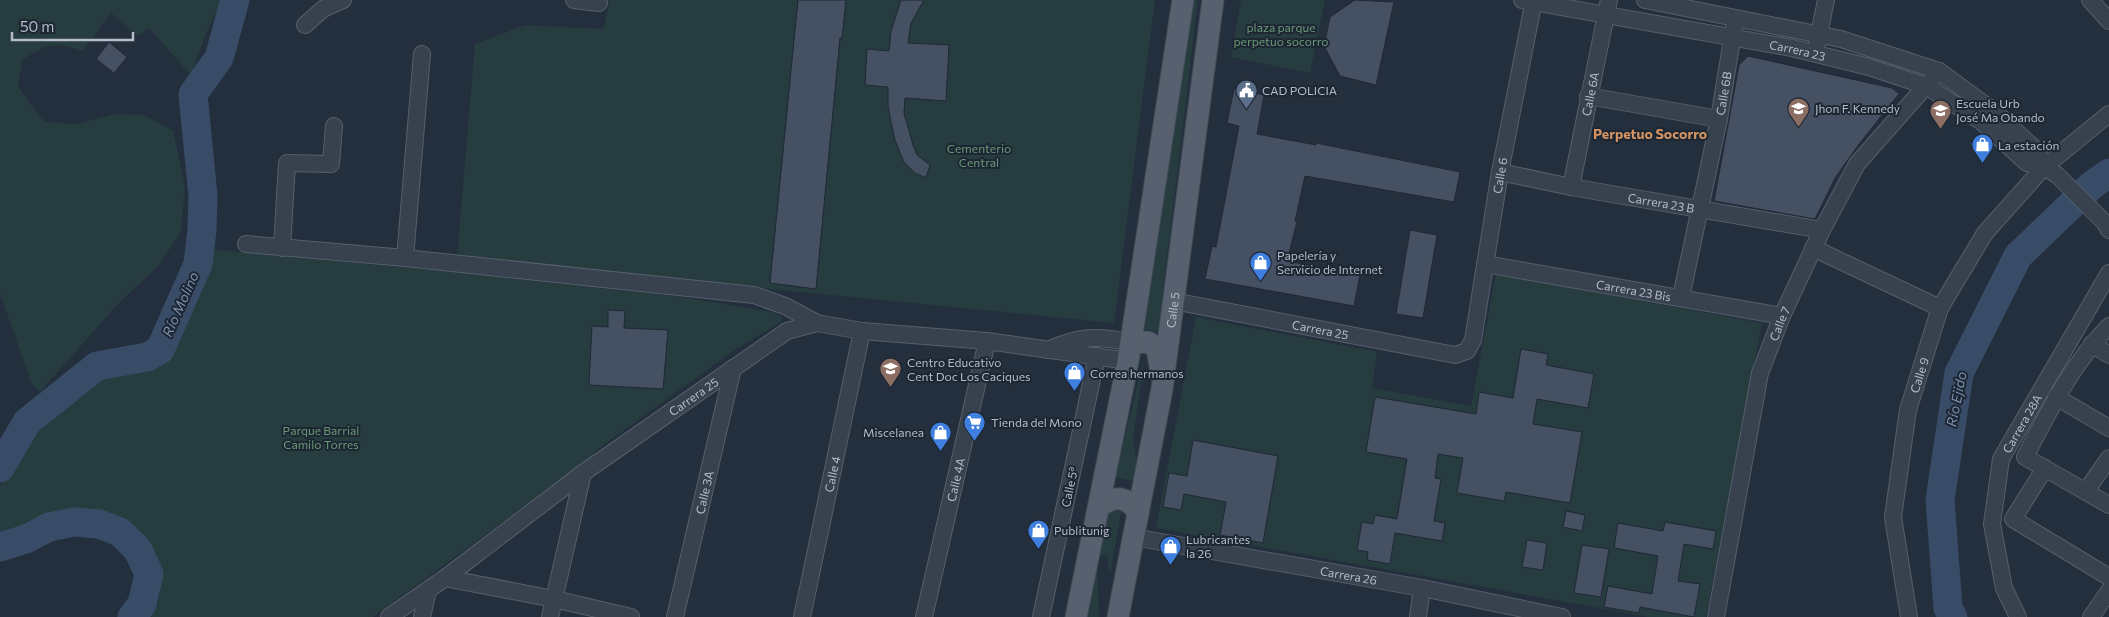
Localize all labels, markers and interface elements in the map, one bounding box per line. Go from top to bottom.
scale bar [12,10,134,42]
text: 50 m [20,17,54,35]
park label: plaza parque perpetuo socorro [1234,20,1328,48]
street label: Carrera 23 [1768,37,1827,63]
street label: Calle 6B [1713,70,1734,116]
street label: Calle 6A [1579,71,1601,117]
public building icon: CAD POLICIA [1234,78,1258,109]
place label: CAD POLICIA [1262,83,1337,97]
school or university icon: Jhon F. Kennedy [1787,96,1811,127]
place label: Escuela Urb José Ma Obando [1956,96,2045,125]
school or university icon: Escuela Urb José Ma Obando [1928,98,1952,129]
place label: Jhon F. Kennedy [1815,101,1900,116]
district label: Perpetuo Socorro [1593,125,1707,142]
shop icon: La estación [1970,133,1994,164]
place label: La estación [1998,138,2059,152]
park label: Cementerio Central [947,141,1011,169]
street label: Calle 6 [1490,156,1510,195]
street label: Carrera 23 B [1627,190,1696,215]
place label: Papelería y Servicio de Internet [1277,248,1383,276]
shop icon: Papelería y Servicio de Internet [1249,250,1273,281]
water label: Río Molino [158,269,202,339]
street label: Carrera 23 Bis [1595,277,1672,303]
street label: Calle 5 [1163,291,1182,329]
street label: Calle 7 [1766,304,1792,343]
street label: Carrera 25 [1291,317,1350,341]
place label: Centro Educativo Cent Doc Los Caciques [907,355,1031,383]
street label: Calle 9 [1907,355,1931,395]
school or university icon: Centro Educativo Cent Doc Los Caciques [879,357,903,388]
shop icon: Correa hermanos [1062,361,1086,392]
place label: Correa hermanos [1090,366,1184,380]
water label: Río Ejido [1942,370,1970,428]
street label: Carrera 25 [666,374,721,418]
street label: Carrera 28A [1999,392,2044,455]
supermarket icon: Tienda del Mono [963,410,987,441]
place label: Tienda del Mono [991,415,1082,429]
shop icon: Miscelanea [928,420,952,451]
park label: Parque Barrial Camilo Torres [283,423,359,451]
place label: Miscelanea [863,425,924,439]
street label: Calle 4 [821,455,843,493]
street label: Calle 4A [944,456,967,503]
street label: Calle 5ª [1058,465,1080,508]
street label: Calle 3A [692,469,716,515]
shop icon: Publitunig [1026,518,1050,549]
place label: Publitunig [1054,523,1110,537]
place label: Lubricantes la 26 [1186,532,1250,560]
shop icon: Lubricantes la 26 [1158,534,1182,565]
street label: Carrera 26 [1319,563,1378,587]

